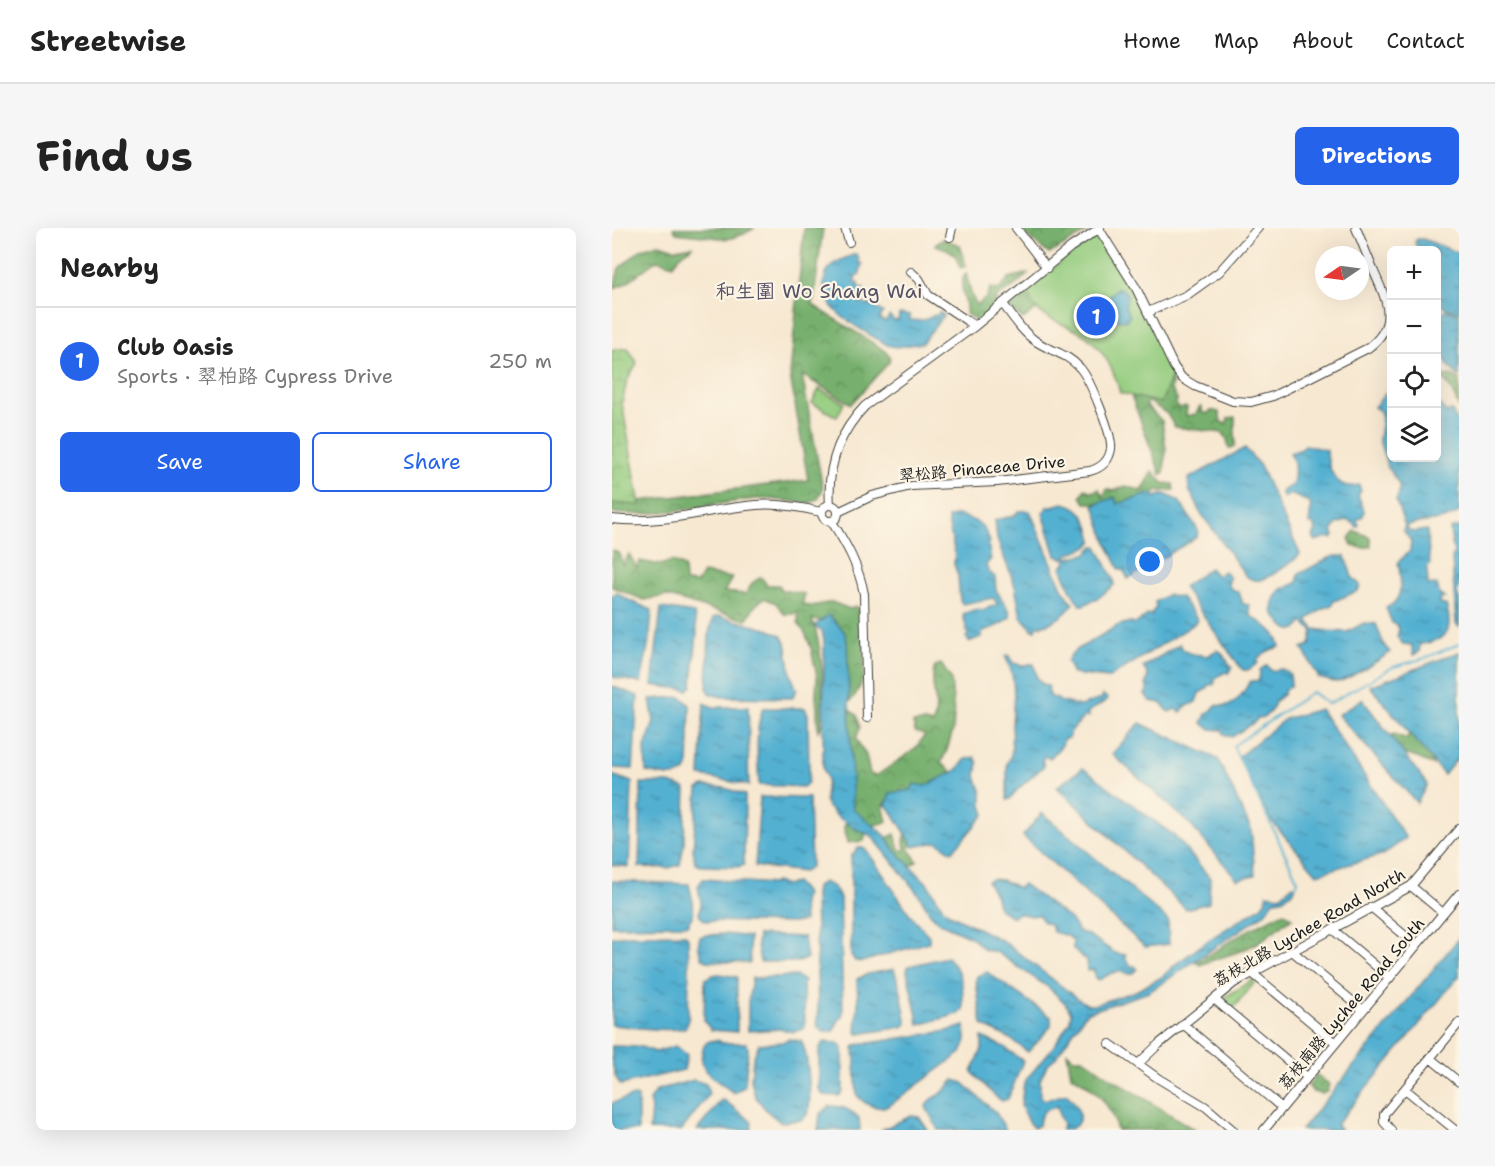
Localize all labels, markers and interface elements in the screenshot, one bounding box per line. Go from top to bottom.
text: Streetwise [30,22,186,60]
text: Home [1123,27,1181,55]
text: Map [1214,27,1259,55]
text: About [1292,27,1353,55]
text: Contact [1386,27,1465,55]
button: Directions [1295,127,1459,185]
text: Find us [36,128,193,184]
north arrow [1315,246,1369,300]
map controls [1387,246,1441,462]
button: + [1387,246,1441,300]
text: Nearby [60,250,159,285]
district label: 和生圍 Wo Shang Wai [715,278,923,304]
pin: 1 [1076,294,1116,338]
button: − [1387,300,1441,354]
text: Club Oasis [117,333,234,362]
text: 1 [75,348,84,374]
text: 250 m [488,348,552,374]
button: locate [1387,354,1441,408]
text: Sports · 翠柏路 Cypress Drive [117,363,393,389]
button: layers [1387,408,1441,462]
button: Save [60,432,300,492]
button: Share [312,432,552,492]
street label: 翠松路 Pinaceae Drive [898,451,1066,486]
your location [1135,547,1164,576]
street label: 荔枝北路 Lychee Road North [1209,864,1409,991]
street label: 荔枝南路 Lychee Road South [1273,913,1429,1093]

